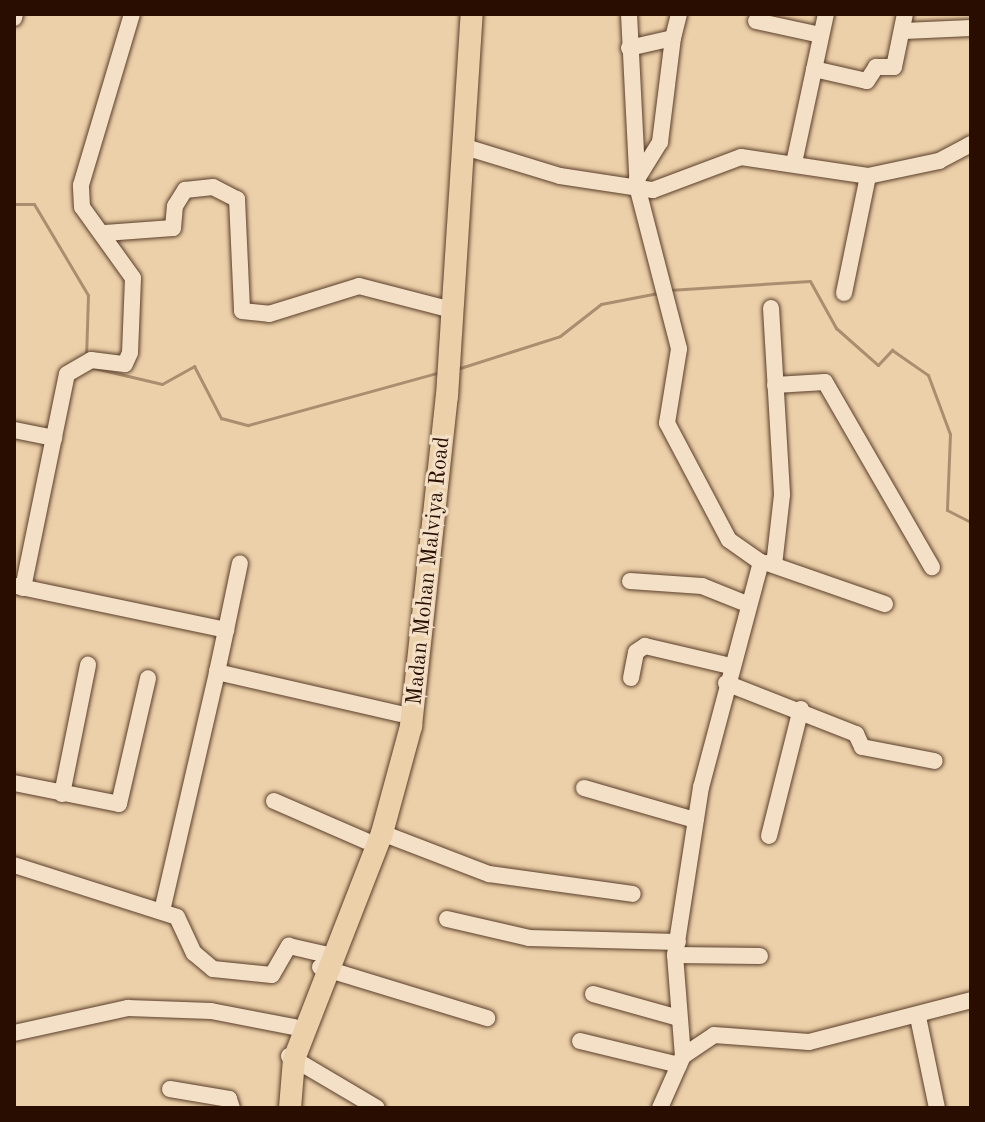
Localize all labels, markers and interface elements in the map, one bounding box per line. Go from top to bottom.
street label: Madan Mohan Malviya Road [402,435,456,707]

